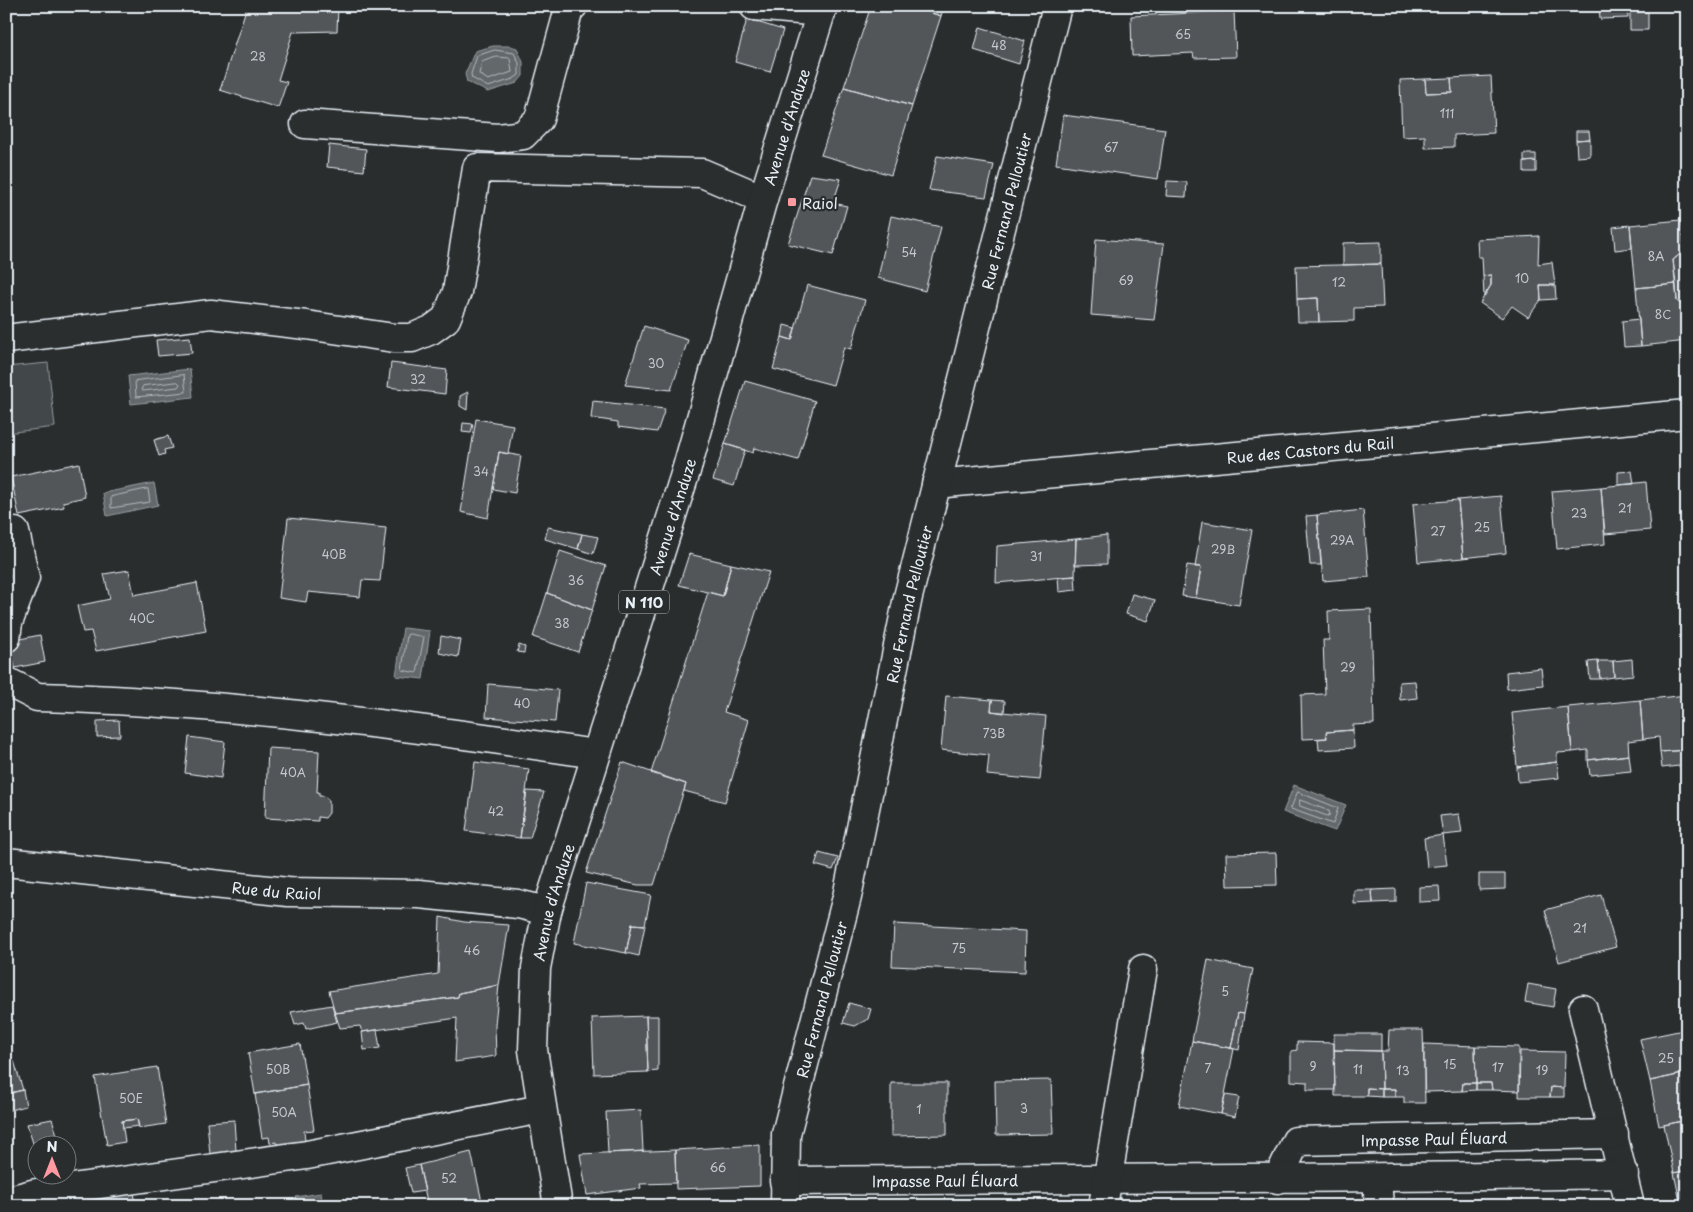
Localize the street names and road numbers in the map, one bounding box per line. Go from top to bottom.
street label: Avenue d'Anduze [757,65,814,188]
street label: Rue Fernand Pelloutier [975,130,1036,292]
street label: Rue des Castors du Rail [1226,430,1395,468]
street label: Avenue d'Anduze [642,455,701,578]
street label: Rue Fernand Pelloutier [879,523,937,685]
road number: N 110 [619,590,669,614]
street label: Avenue d'Anduze [526,840,579,963]
street label: Rue du Raiol [231,875,321,904]
street label: Rue Fernand Pelloutier [789,918,852,1080]
street label: Impasse Paul Éluard [1361,1125,1507,1151]
street label: Impasse Paul Éluard [872,1168,1018,1192]

